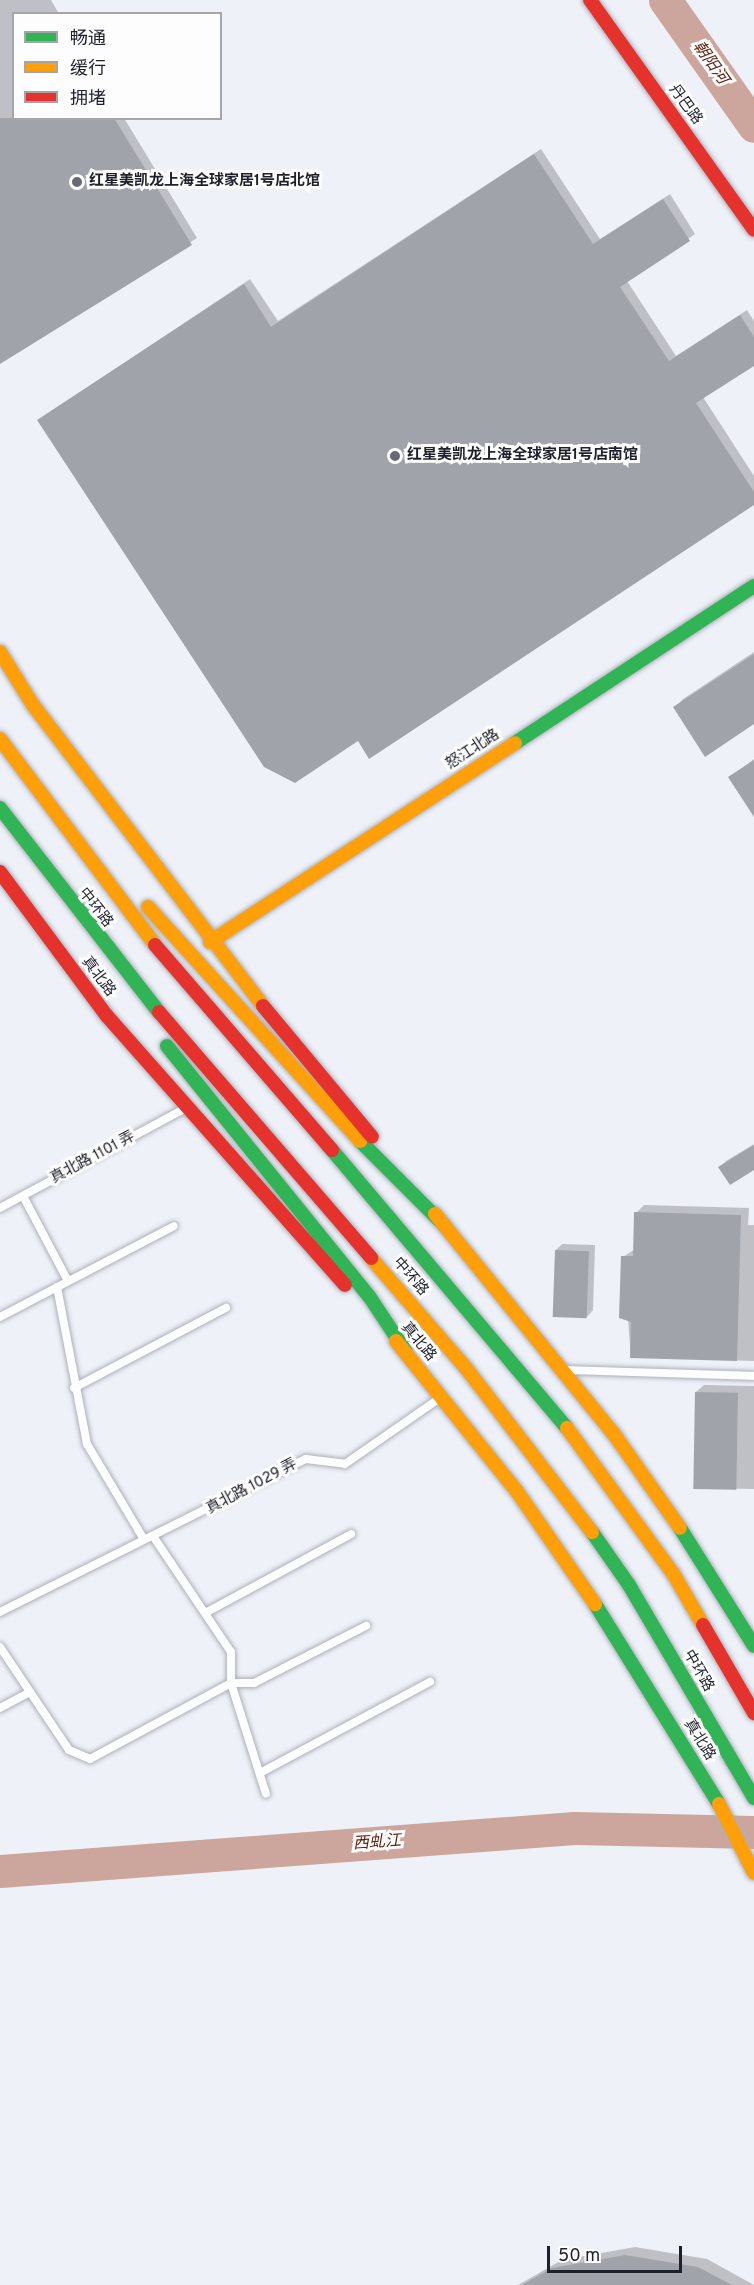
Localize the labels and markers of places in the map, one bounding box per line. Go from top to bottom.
place label: 红星美凯龙上海全球家居1号店北馆 [89,173,320,191]
marker: 红星美凯龙上海全球家居1号店北馆 [70,175,84,189]
place label: 红星美凯龙上海全球家居1号店南馆 [407,447,638,465]
marker: 红星美凯龙上海全球家居1号店南馆 [388,449,402,463]

